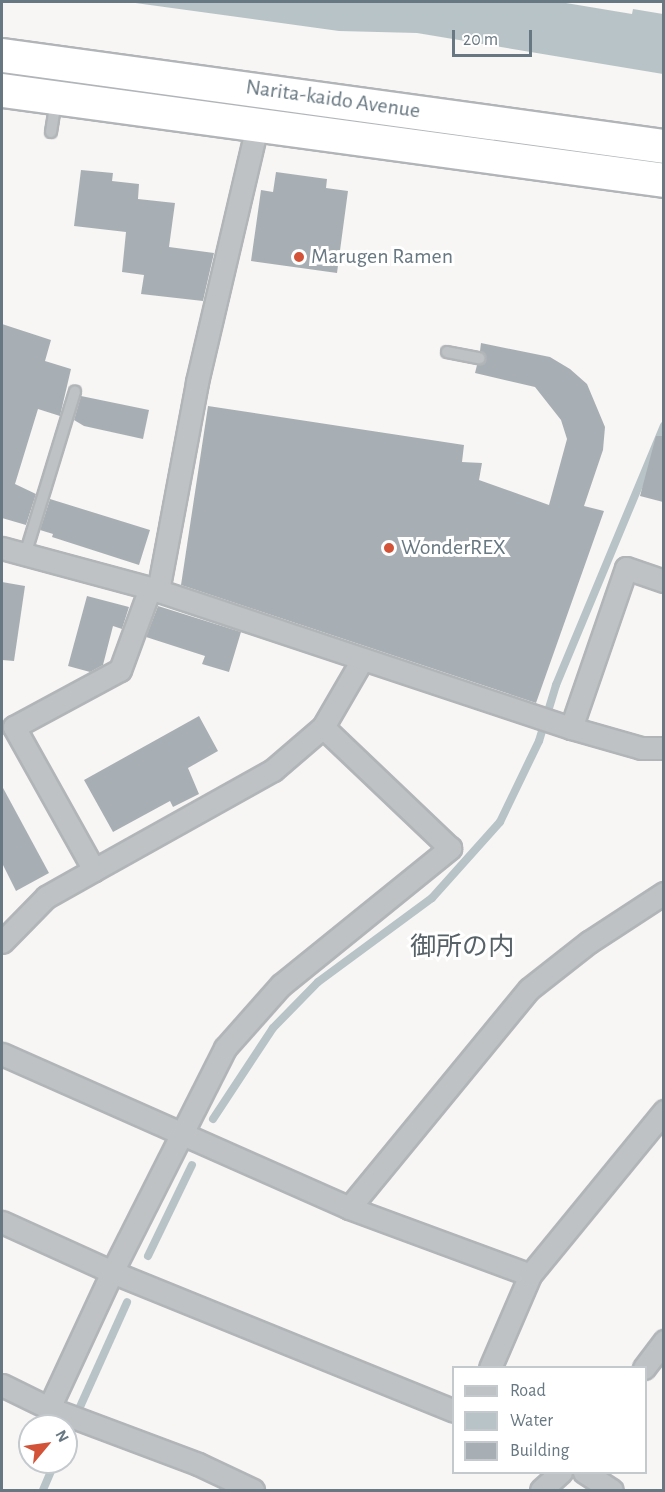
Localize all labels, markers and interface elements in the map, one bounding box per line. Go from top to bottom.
scale bar [455,18,534,56]
text: 20 m [463,31,498,49]
street label: Narita-kaido Avenue [244,74,422,124]
place label: Marugen Ramen [311,244,453,270]
marker: Marugen Ramen [292,250,306,264]
place label: WonderREX [401,535,506,561]
marker: WonderREX [382,541,396,555]
district label: 御所の内 [410,932,514,964]
legend [452,1366,647,1474]
text: Road [510,1382,546,1400]
text: Water [510,1412,553,1430]
north arrow [18,1414,78,1474]
text: N [52,1427,72,1445]
text: Building [510,1442,569,1460]

